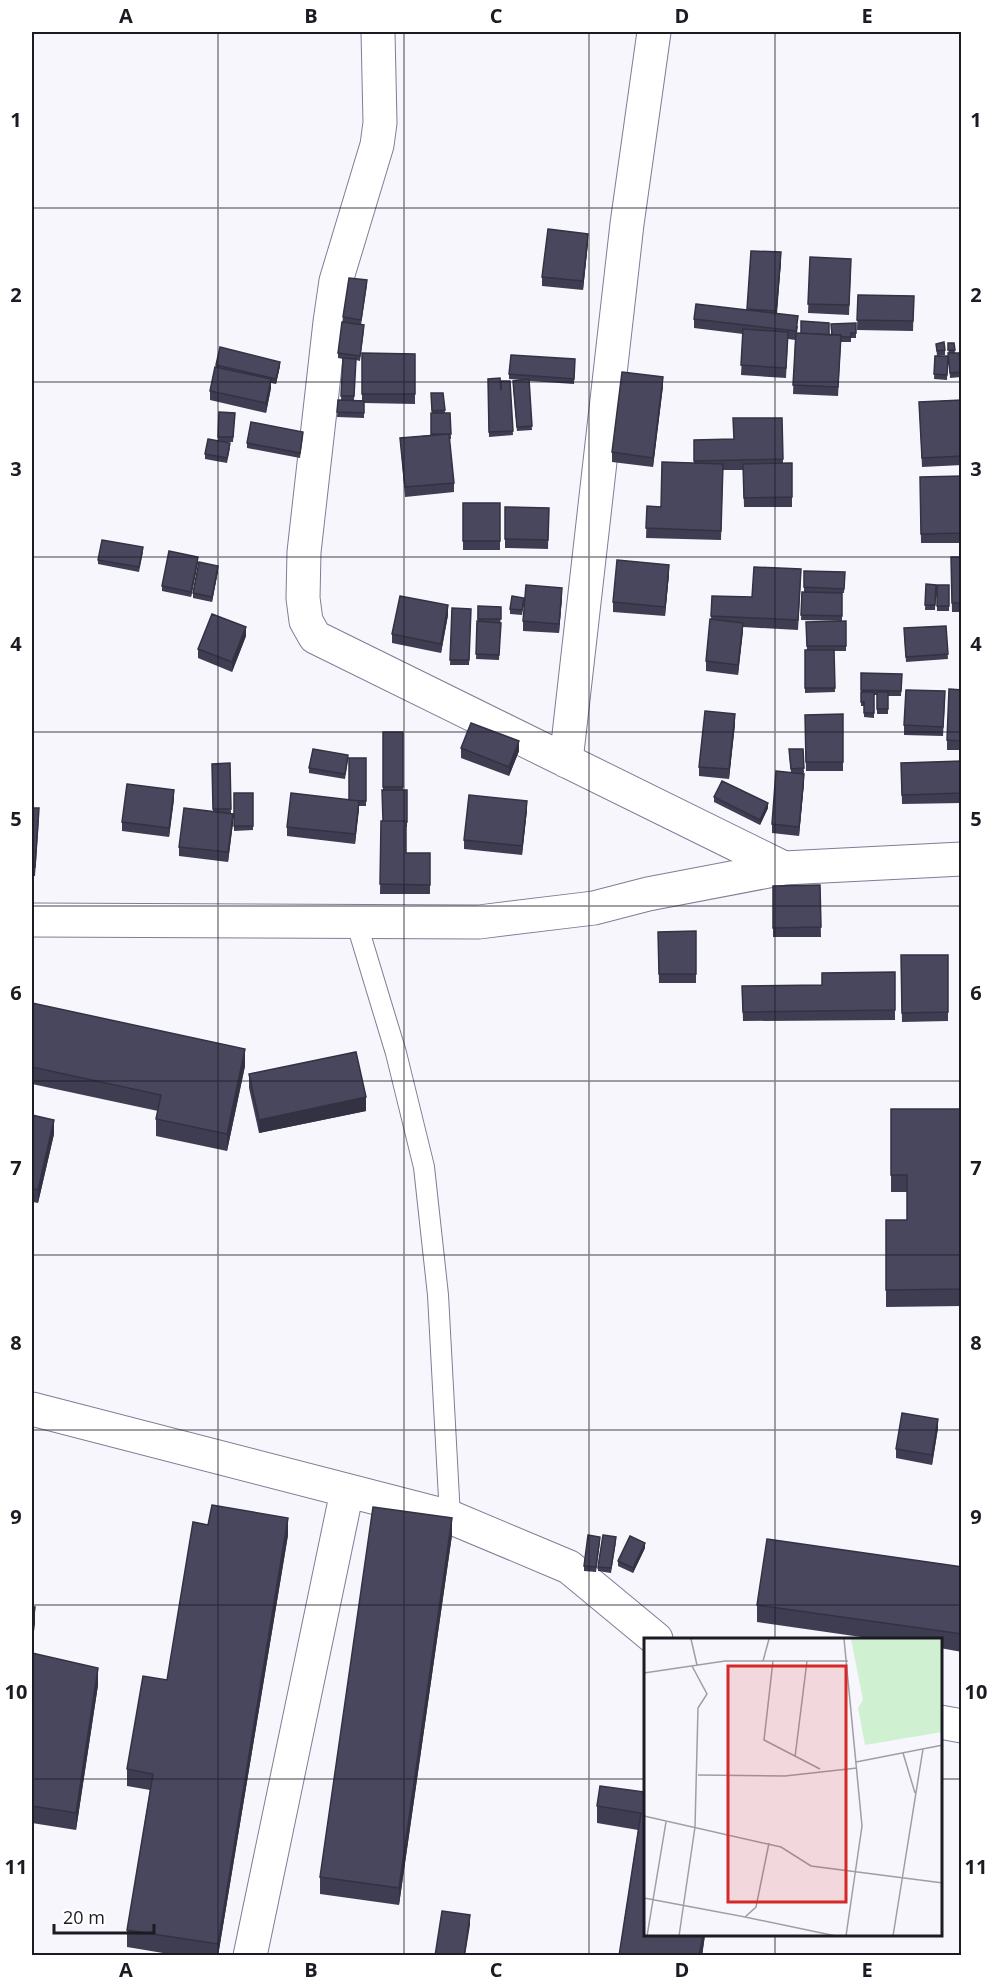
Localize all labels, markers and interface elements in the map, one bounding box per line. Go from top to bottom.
text: A [119,2,133,29]
text: B [304,2,318,29]
text: C [490,2,503,29]
text: D [675,2,689,29]
text: E [861,2,873,29]
text: 1 [10,106,22,133]
text: 1 [970,106,982,133]
text: 2 [10,281,22,308]
text: 2 [970,281,982,308]
text: 3 [10,455,22,482]
text: 3 [970,455,982,482]
text: 4 [10,630,22,657]
text: 4 [970,630,982,657]
text: 5 [10,805,22,832]
text: 5 [970,805,982,832]
text: 6 [10,979,22,1006]
text: 6 [970,979,982,1006]
text: 7 [10,1154,22,1181]
text: 7 [970,1154,982,1181]
text: 8 [10,1329,22,1356]
text: 8 [970,1329,982,1356]
text: 9 [10,1503,22,1530]
text: 9 [970,1503,982,1530]
inset map [644,1638,942,1936]
text: 10 [5,1678,27,1705]
text: 10 [965,1678,987,1705]
text: 11 [5,1853,27,1880]
text: 11 [965,1853,987,1880]
scale bar [54,1897,154,1935]
text: 20 m [63,1905,105,1929]
text: A [119,1956,133,1983]
text: B [304,1956,318,1983]
text: C [490,1956,503,1983]
text: D [675,1956,689,1983]
text: E [861,1956,873,1983]

